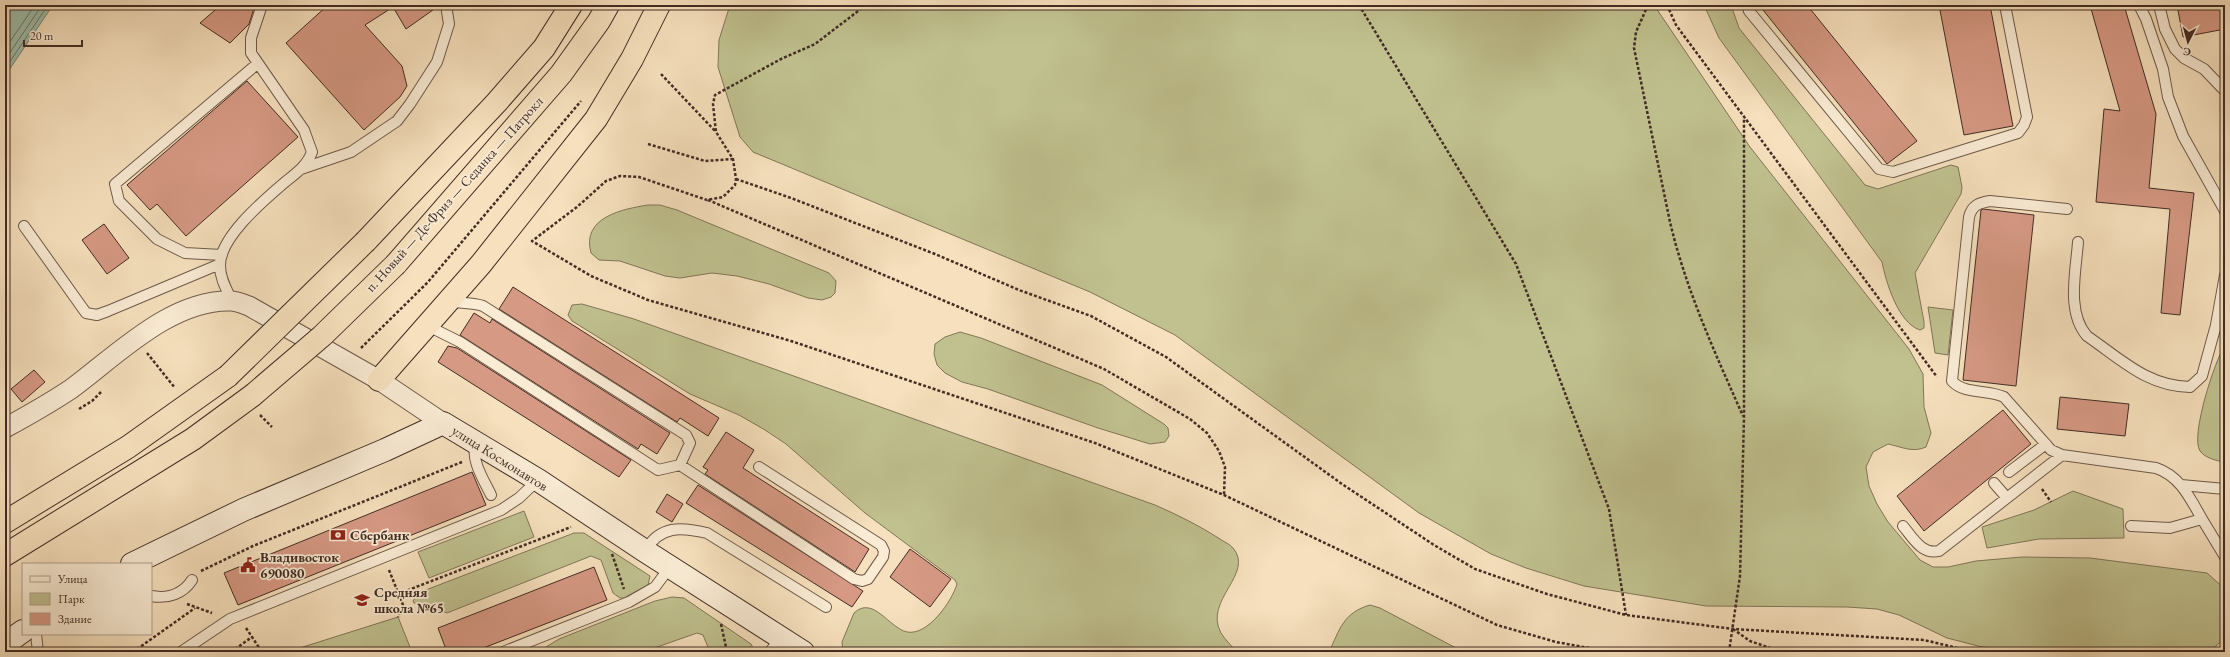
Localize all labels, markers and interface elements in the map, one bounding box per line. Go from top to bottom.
scale bar [24,22,82,48]
north arrow [2168,22,2208,62]
text: 20 m [30,28,54,44]
text: С [2182,45,2192,59]
street label: п. Новый — Де-Фриз — Седанка — Патрокл [361,92,547,296]
street label: улица Космонавтов [449,421,552,495]
bank icon: Сбербанк [329,526,347,544]
place label: Сбербанк [350,526,410,544]
place label: Владивосток 690080 [260,548,339,582]
public building icon: Владивосток 690080 [239,556,257,574]
legend [22,563,152,635]
text: Улица [57,571,88,587]
place label: Средняя школа №65 [374,583,444,617]
text: Парк [58,591,85,607]
school or university icon: Средняя школа №65 [353,591,371,609]
text: Здание [58,611,92,627]

